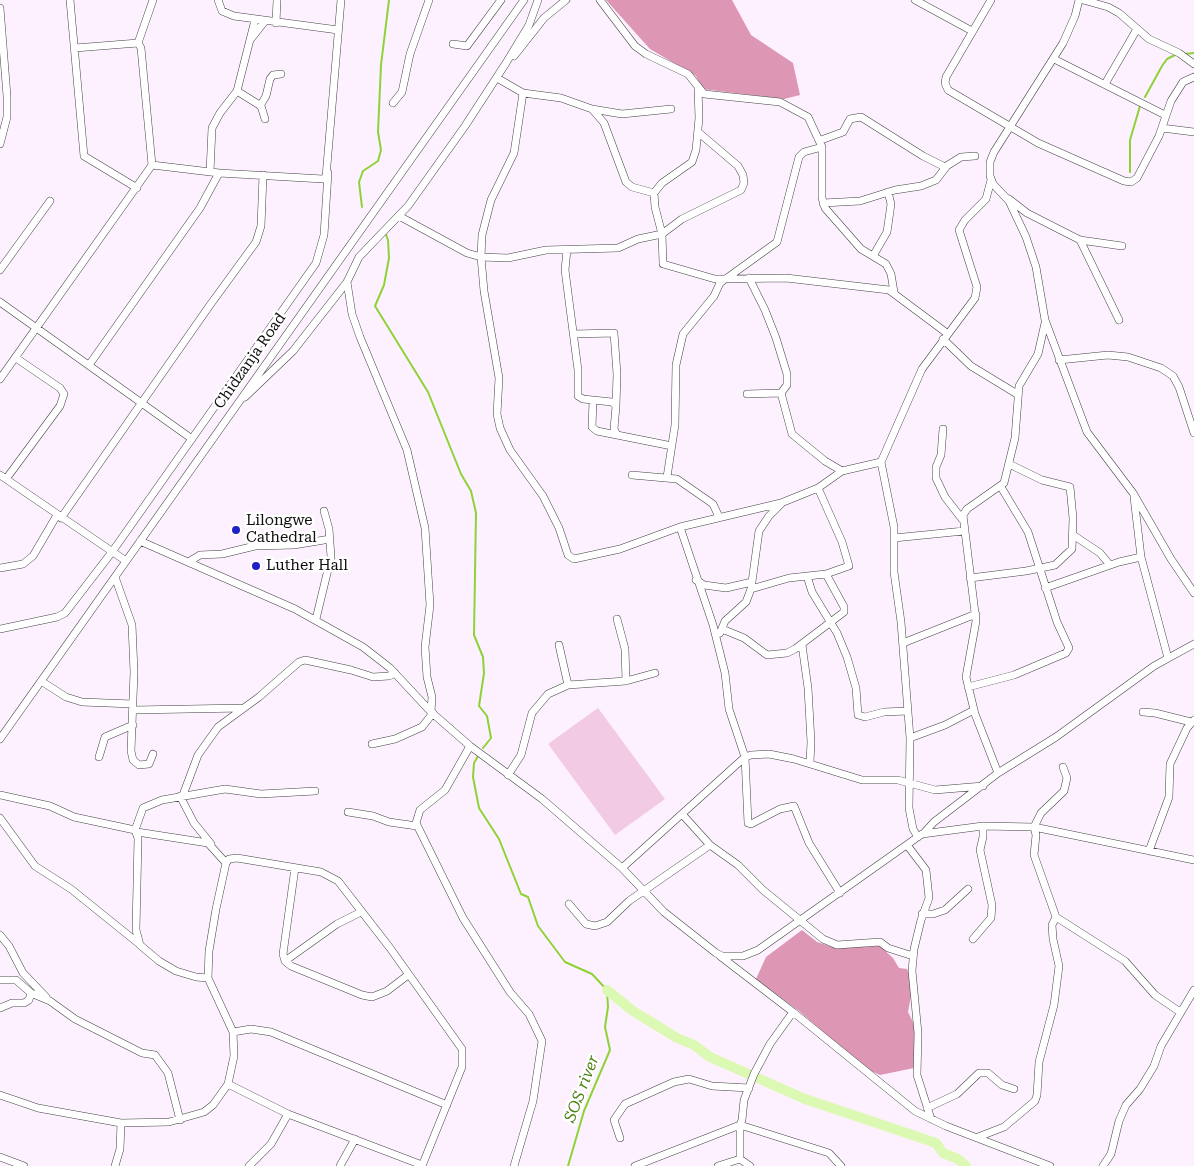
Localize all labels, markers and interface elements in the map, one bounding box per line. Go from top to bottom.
street label: Chidzanja Road [210,310,290,412]
place label: Lilongwe Cathedral [246,512,317,547]
marker: Lilongwe Cathedral [230,524,242,536]
place label: Luther Hall [266,557,348,575]
marker: Luther Hall [250,560,262,572]
water label: SOS river [560,1053,604,1125]

